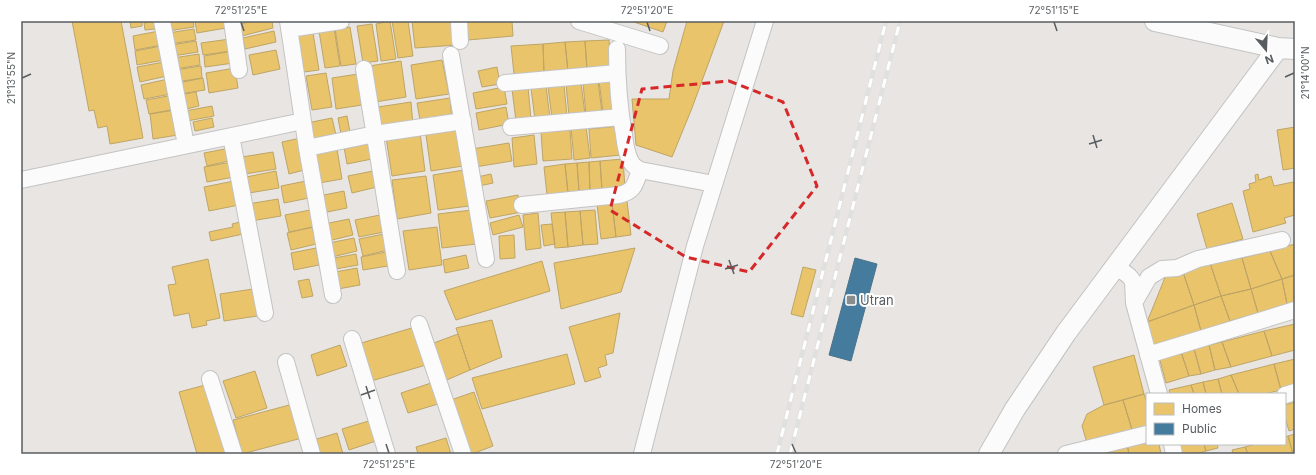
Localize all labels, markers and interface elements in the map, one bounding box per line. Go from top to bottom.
text: 72°51'25"E [215,4,267,16]
text: 72°51'20"E [621,4,673,16]
text: 72°51'15"E [1029,4,1079,16]
north arrow [1246,30,1286,70]
text: 21°14'00"N [1299,46,1311,100]
text: N [1263,51,1276,67]
text: 21°13'55"N [5,52,17,104]
place label: Utran [860,292,894,308]
marker: Utran [845,294,857,306]
legend [1146,393,1286,445]
text: Homes [1182,401,1222,416]
text: Public [1182,421,1217,436]
text: 72°51'25"E [363,458,415,470]
text: 72°51'20"E [770,458,822,470]

